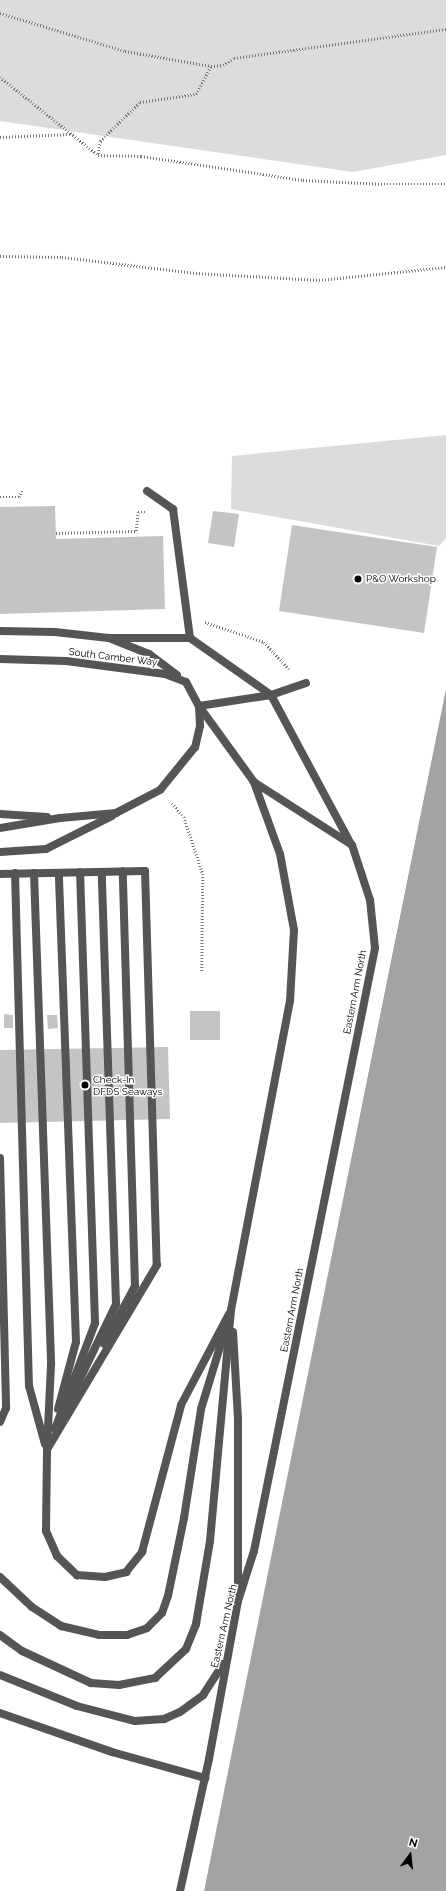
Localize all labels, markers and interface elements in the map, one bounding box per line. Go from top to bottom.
place label: P&O Workshop [366,573,436,585]
marker: P&O Workshop [353,574,363,584]
street label: South Camber Way [68,646,158,668]
street label: Eastern Arm North [341,949,369,1035]
place label: Check-In DFDS Seaways [93,1073,162,1096]
marker: Check-In DFDS Seaways [80,1080,90,1090]
street label: Eastern Arm North [278,1267,306,1353]
street label: Eastern Arm North [209,1583,239,1669]
north arrow [390,1835,430,1875]
text: N [407,1836,419,1850]

